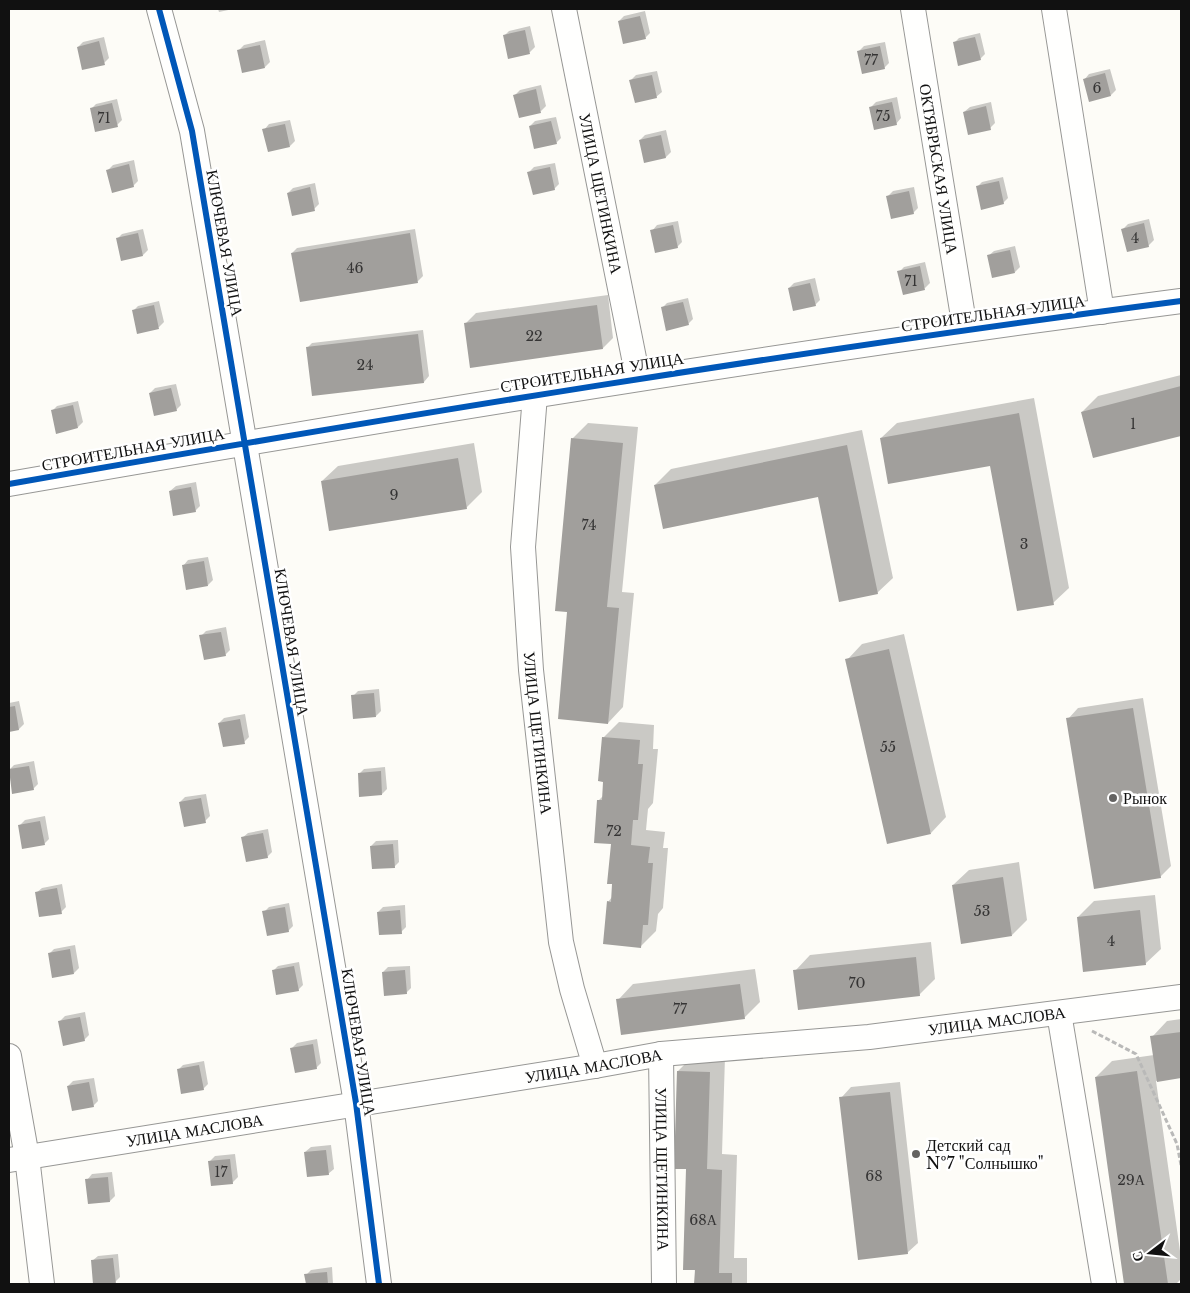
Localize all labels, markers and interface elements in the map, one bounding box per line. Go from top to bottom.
house number: 77 [864,51,879,69]
house number: 6 [1092,79,1102,97]
street label: ОКТЯБРЬСКАЯ УЛИЦА [915,82,963,256]
house number: 75 [876,107,890,125]
house number: 71 [97,109,111,127]
street label: УЛИЦА ЩЕТИНКИНА [575,111,627,276]
street label: КЛЮЧЕВАЯ УЛИЦА [202,168,248,319]
house number: 4 [1131,229,1139,247]
house number: 46 [346,259,364,277]
house number: 71 [904,272,918,290]
street label: СТРОИТЕЛЬНАЯ УЛИЦА [900,290,1087,336]
house number: 22 [525,327,543,345]
street label: СТРОИТЕЛЬНАЯ УЛИЦА [499,348,686,396]
house number: 24 [357,356,373,374]
house number: 1 [1130,415,1136,433]
street label: СТРОИТЕЛЬНАЯ УЛИЦА [40,423,226,475]
house number: 9 [389,486,399,504]
house number: 74 [582,516,596,534]
house number: 3 [1020,535,1028,553]
street label: КЛЮЧЕВАЯ УЛИЦА [270,567,314,718]
street label: УЛИЦА ЩЕТИНКИНА [520,651,557,816]
house number: 55 [880,738,896,756]
place label: Рынок [1123,788,1167,808]
marker: Рынок [1107,792,1119,804]
house number: 72 [606,822,622,840]
house number: 53 [974,902,990,920]
house number: 4 [1107,932,1115,950]
street label: КЛЮЧЕВАЯ УЛИЦА [337,967,381,1118]
house number: 70 [848,974,866,992]
house number: 77 [673,1000,688,1018]
street label: УЛИЦА МАСЛОВА [927,1002,1067,1039]
street label: УЛИЦА МАСЛОВА [524,1044,664,1087]
street label: УЛИЦА ЩЕТИНКИНА [651,1087,674,1251]
street label: УЛИЦА МАСЛОВА [125,1109,265,1151]
place label: Детский сад №7 "Солнышко" [926,1135,1044,1173]
marker: Детский сад №7 "Солнышко" [910,1148,922,1160]
house number: 17 [214,1163,229,1181]
house number: 68 [865,1167,883,1185]
house number: 29А [1117,1171,1146,1189]
house number: 68А [689,1211,718,1229]
north arrow [1125,1228,1175,1278]
text: С [1127,1249,1148,1264]

